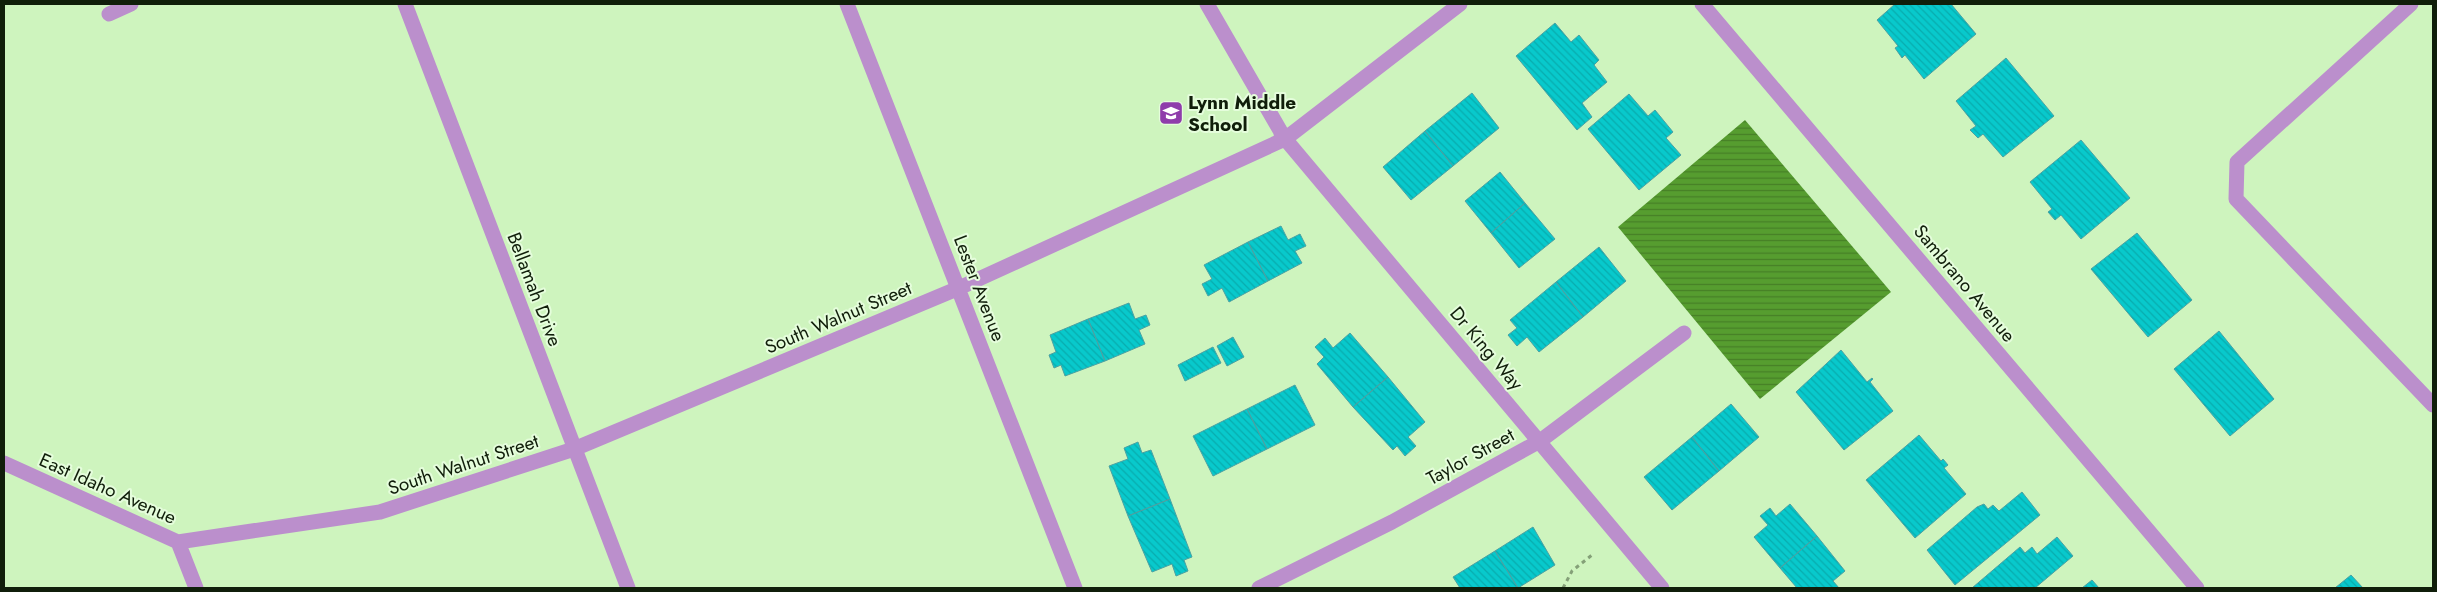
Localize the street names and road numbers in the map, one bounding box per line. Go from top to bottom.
street label: Sambrano Avenue [1907,219,2022,348]
street label: Bellamah Drive [500,228,569,350]
street label: Lester Avenue [947,231,1012,345]
street label: South Walnut Street [761,274,916,361]
street label: Dr King Way [1444,301,1530,396]
street label: Taylor Street [1421,421,1519,492]
street label: South Walnut Street [384,427,542,502]
street label: East Idaho Avenue [35,446,181,531]

